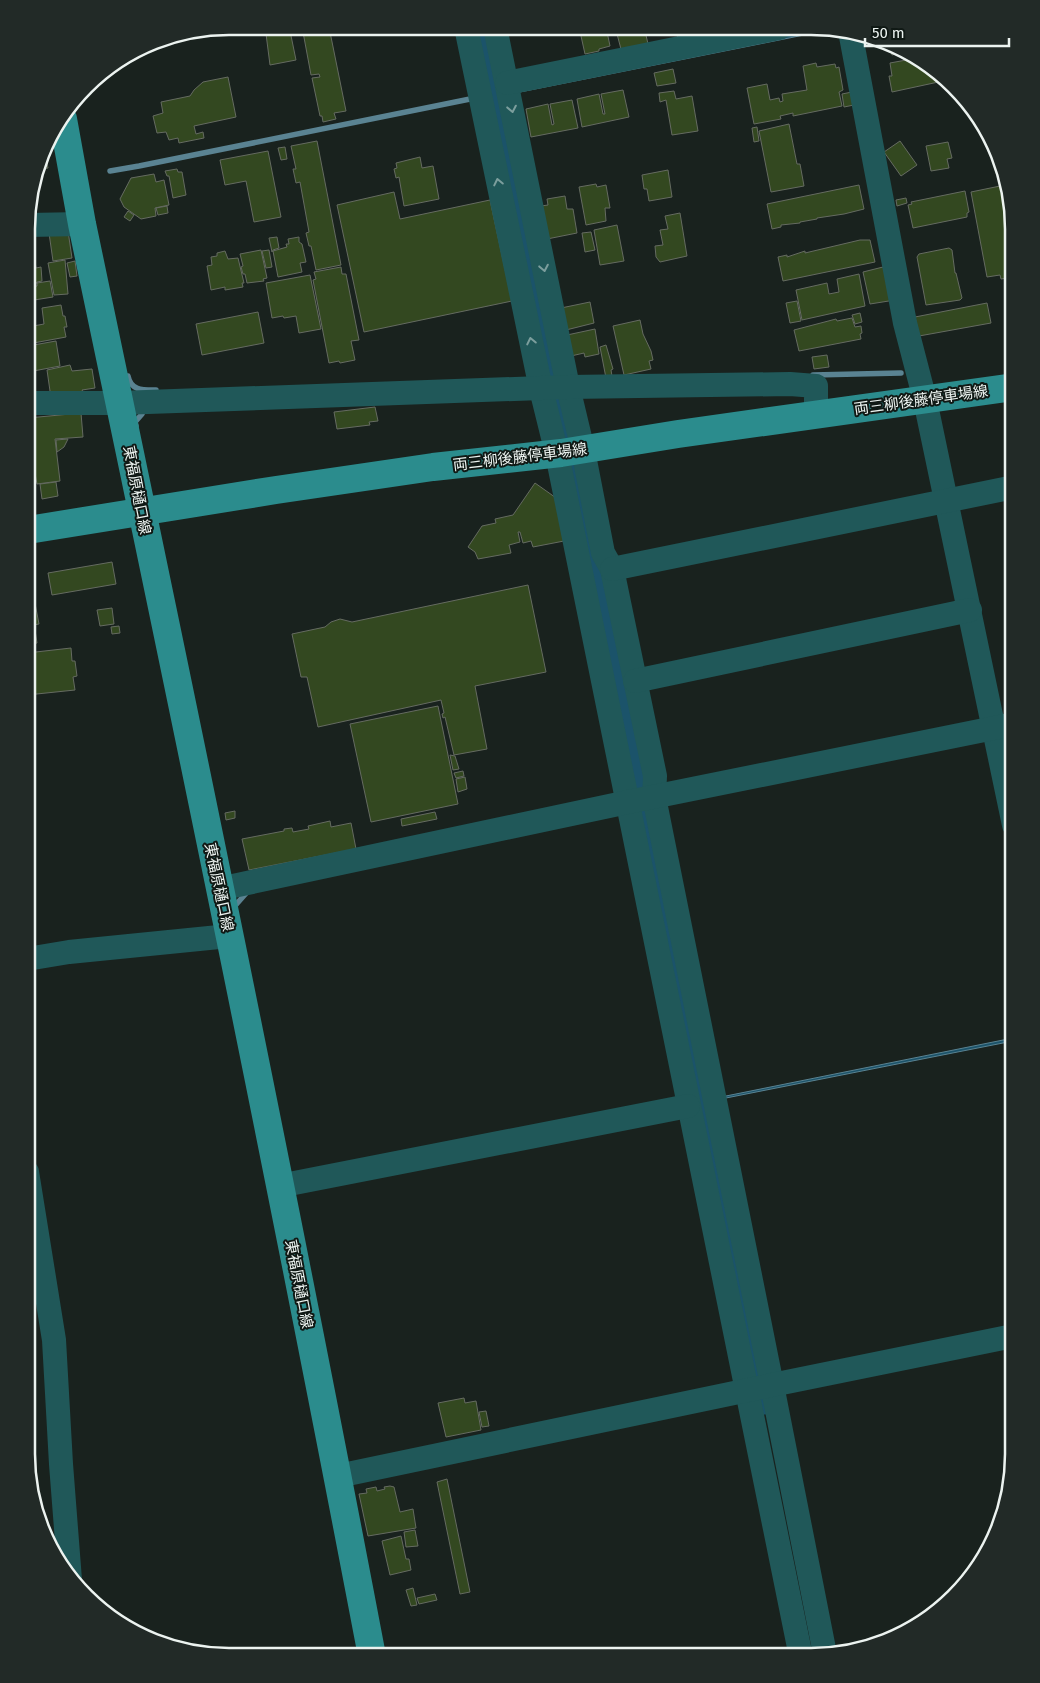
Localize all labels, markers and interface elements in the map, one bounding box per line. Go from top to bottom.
scale bar [865,15,1009,47]
text: 50 m [872,24,905,42]
one-way arrow [506,105,516,114]
one-way arrow [493,178,504,187]
one-way arrow [538,264,548,273]
one-way arrow [527,337,537,346]
street label: 両三柳後藤停車場線 [853,382,989,418]
street label: 両三柳後藤停車場線 [452,440,588,474]
street label: 東福原樋口線 [120,444,154,536]
street label: 東福原樋口線 [201,841,237,933]
street label: 東福原樋口線 [282,1238,316,1330]

